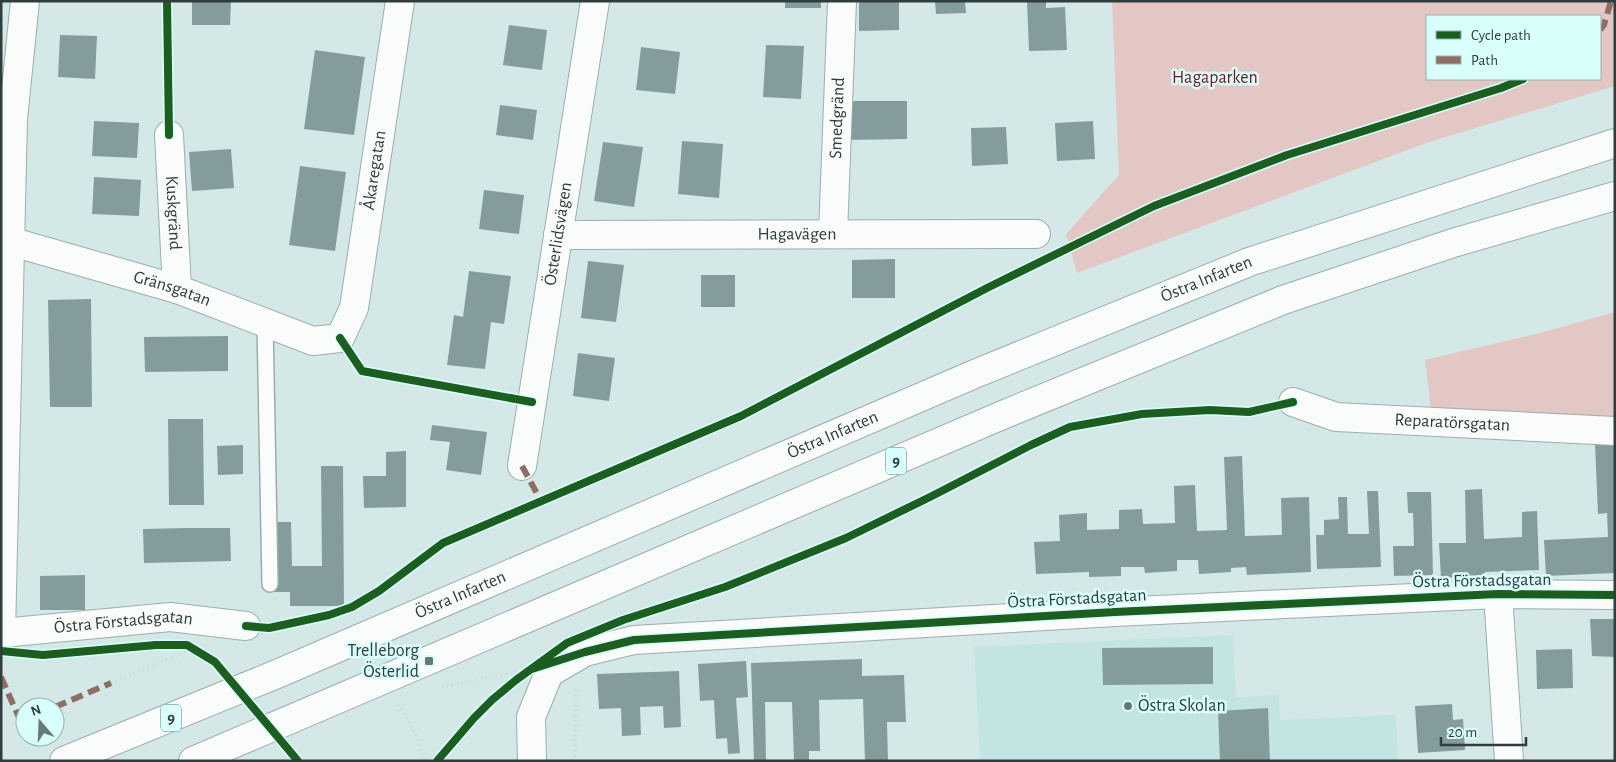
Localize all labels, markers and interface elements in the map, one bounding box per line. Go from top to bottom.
legend [1426,15,1601,80]
text: Cycle path [1471,28,1531,43]
text: Path [1471,53,1498,68]
park label: Hagaparken [1172,69,1258,87]
street label: Smedgränd [827,77,848,159]
street label: Åkaregatan [357,129,390,211]
street label: Kuskgränd [162,175,184,251]
street label: Österlidsvägen [539,181,575,287]
street label: Hagavägen [757,225,837,244]
street label: Östra Infarten [1158,253,1255,306]
street label: Gränsgatan [131,268,213,310]
street label: Östra Infarten [784,408,881,462]
street label: Reparatörsgatan [1394,411,1511,435]
road number: 9 [886,448,906,474]
street label: Östra Infarten [412,568,509,622]
street label: Östra Förstadsgatan [1412,569,1552,591]
street label: Östra Förstadsgatan [1007,584,1147,612]
street label: Östra Förstadsgatan [53,608,194,637]
place label: Trelleborg Österlid [348,642,419,681]
marker: Trelleborg Österlid [423,655,435,667]
place label: Östra Skolan [1138,695,1226,715]
north arrow [15,697,65,747]
marker: Östra Skolan [1122,700,1134,712]
text: N [29,702,43,719]
road number: 9 [161,704,181,731]
scale bar [1441,714,1526,746]
text: 20 m [1448,725,1477,740]

